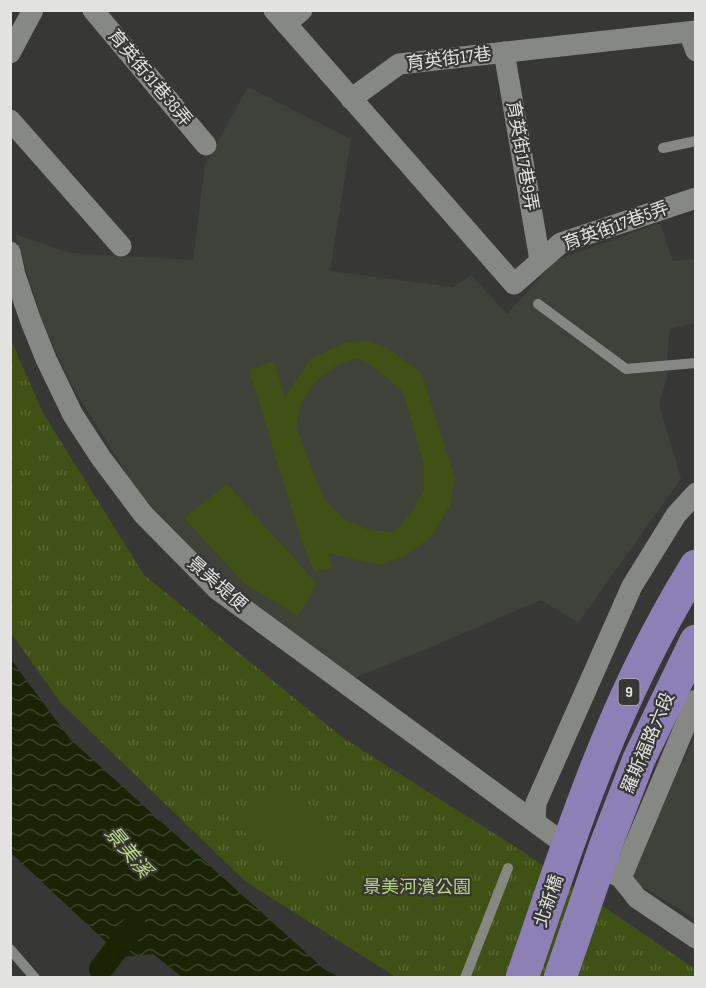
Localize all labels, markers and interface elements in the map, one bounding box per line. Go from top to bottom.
street label: 育英街31巷38弄 [104,26,196,130]
street label: 育英街17巷 [405,43,493,75]
street label: 育英街17巷9弄 [502,99,542,213]
street label: 育英街17巷5弄 [560,197,672,255]
street label: 景美堤便 [183,552,251,616]
road number: 9 [618,679,640,705]
street label: 羅斯福路六段 [617,689,679,797]
water label: 景美溪 [100,821,158,885]
street label: 北新橋 [530,872,568,930]
park label: 景美河濱公園 [363,877,471,898]

